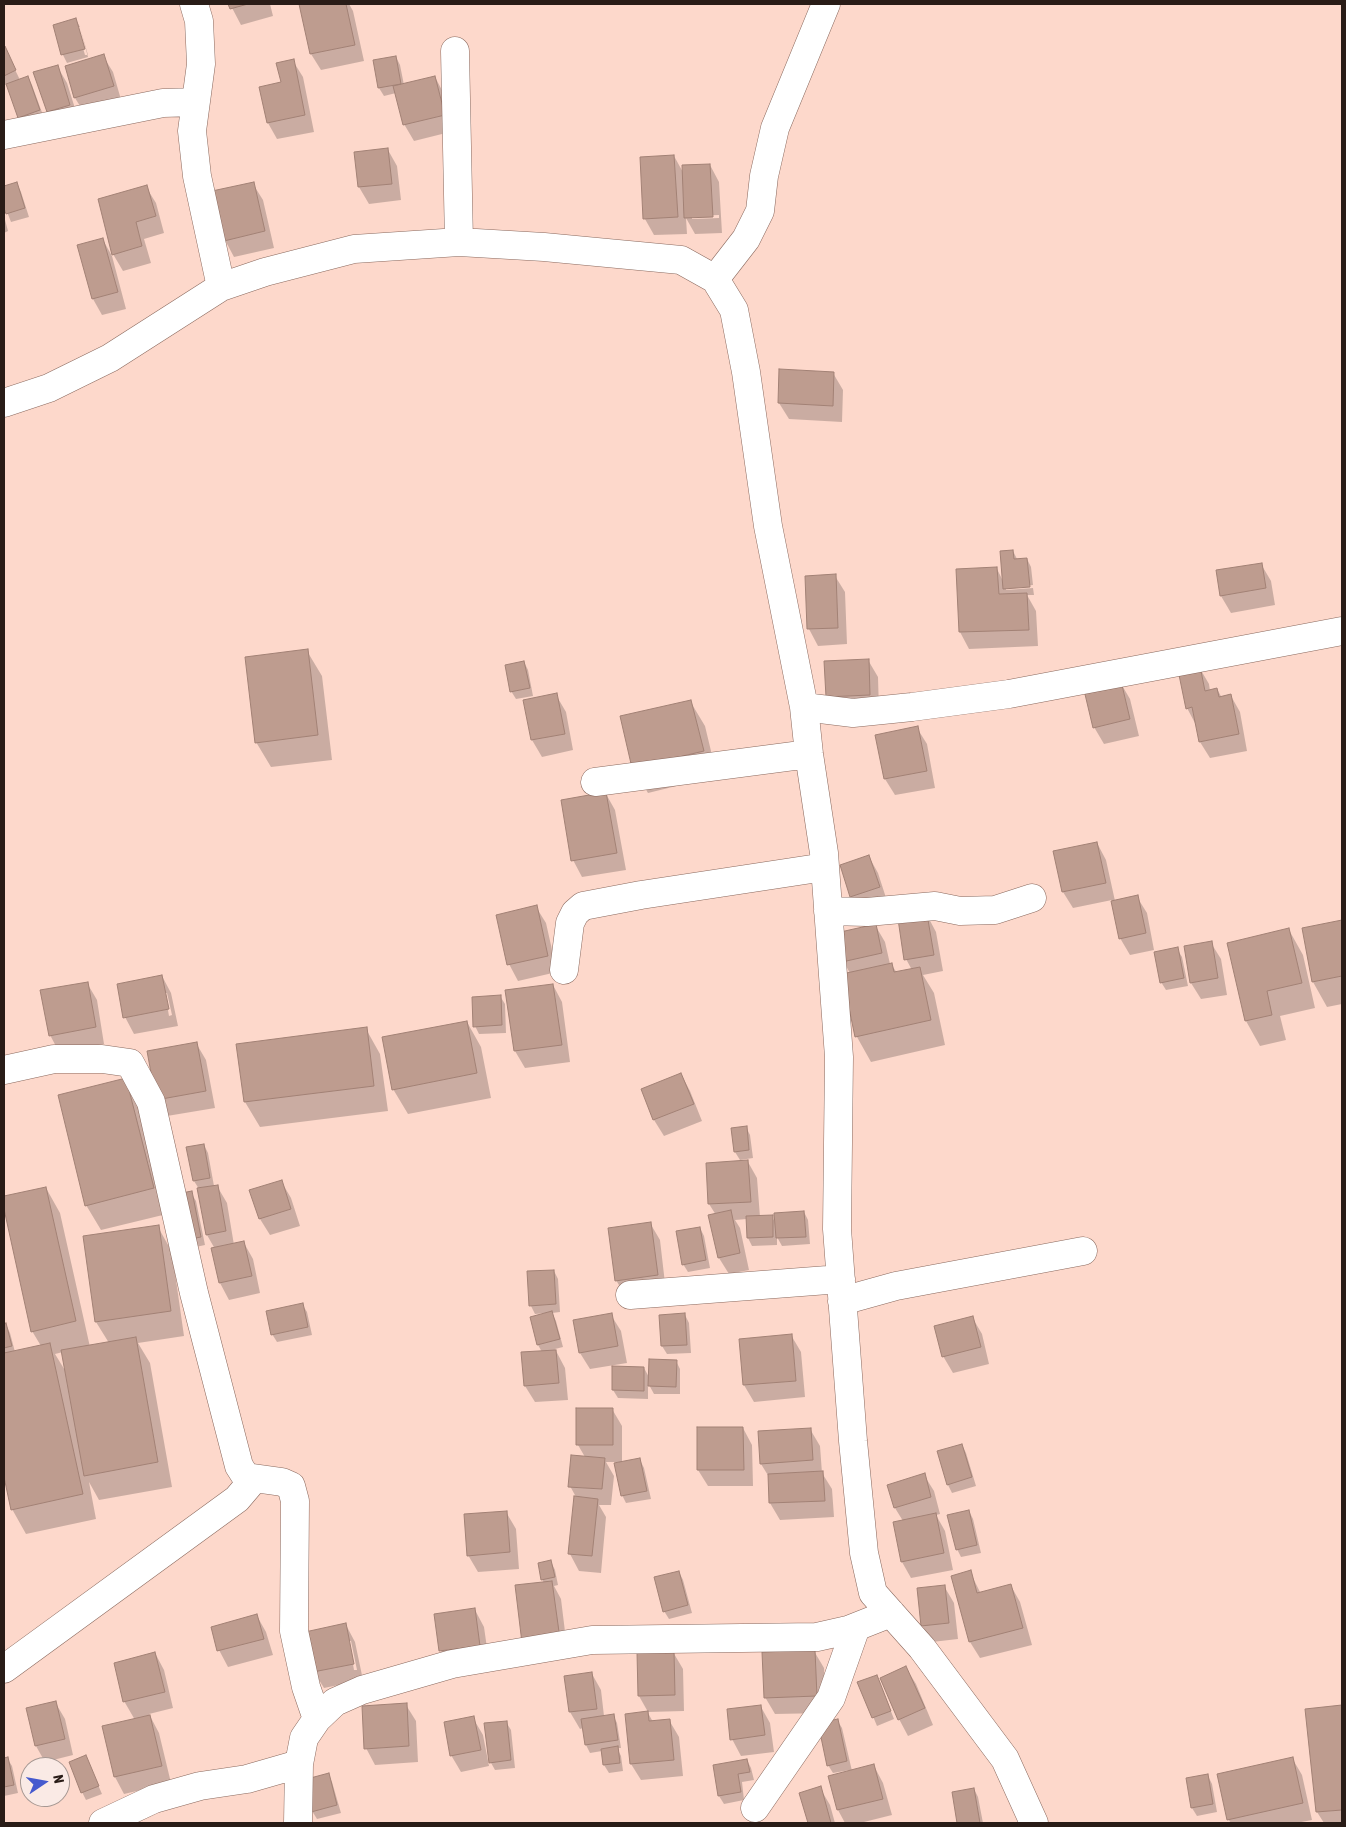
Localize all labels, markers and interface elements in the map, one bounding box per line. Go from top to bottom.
north arrow [20,1757,70,1807]
text: N [50,1773,67,1785]

